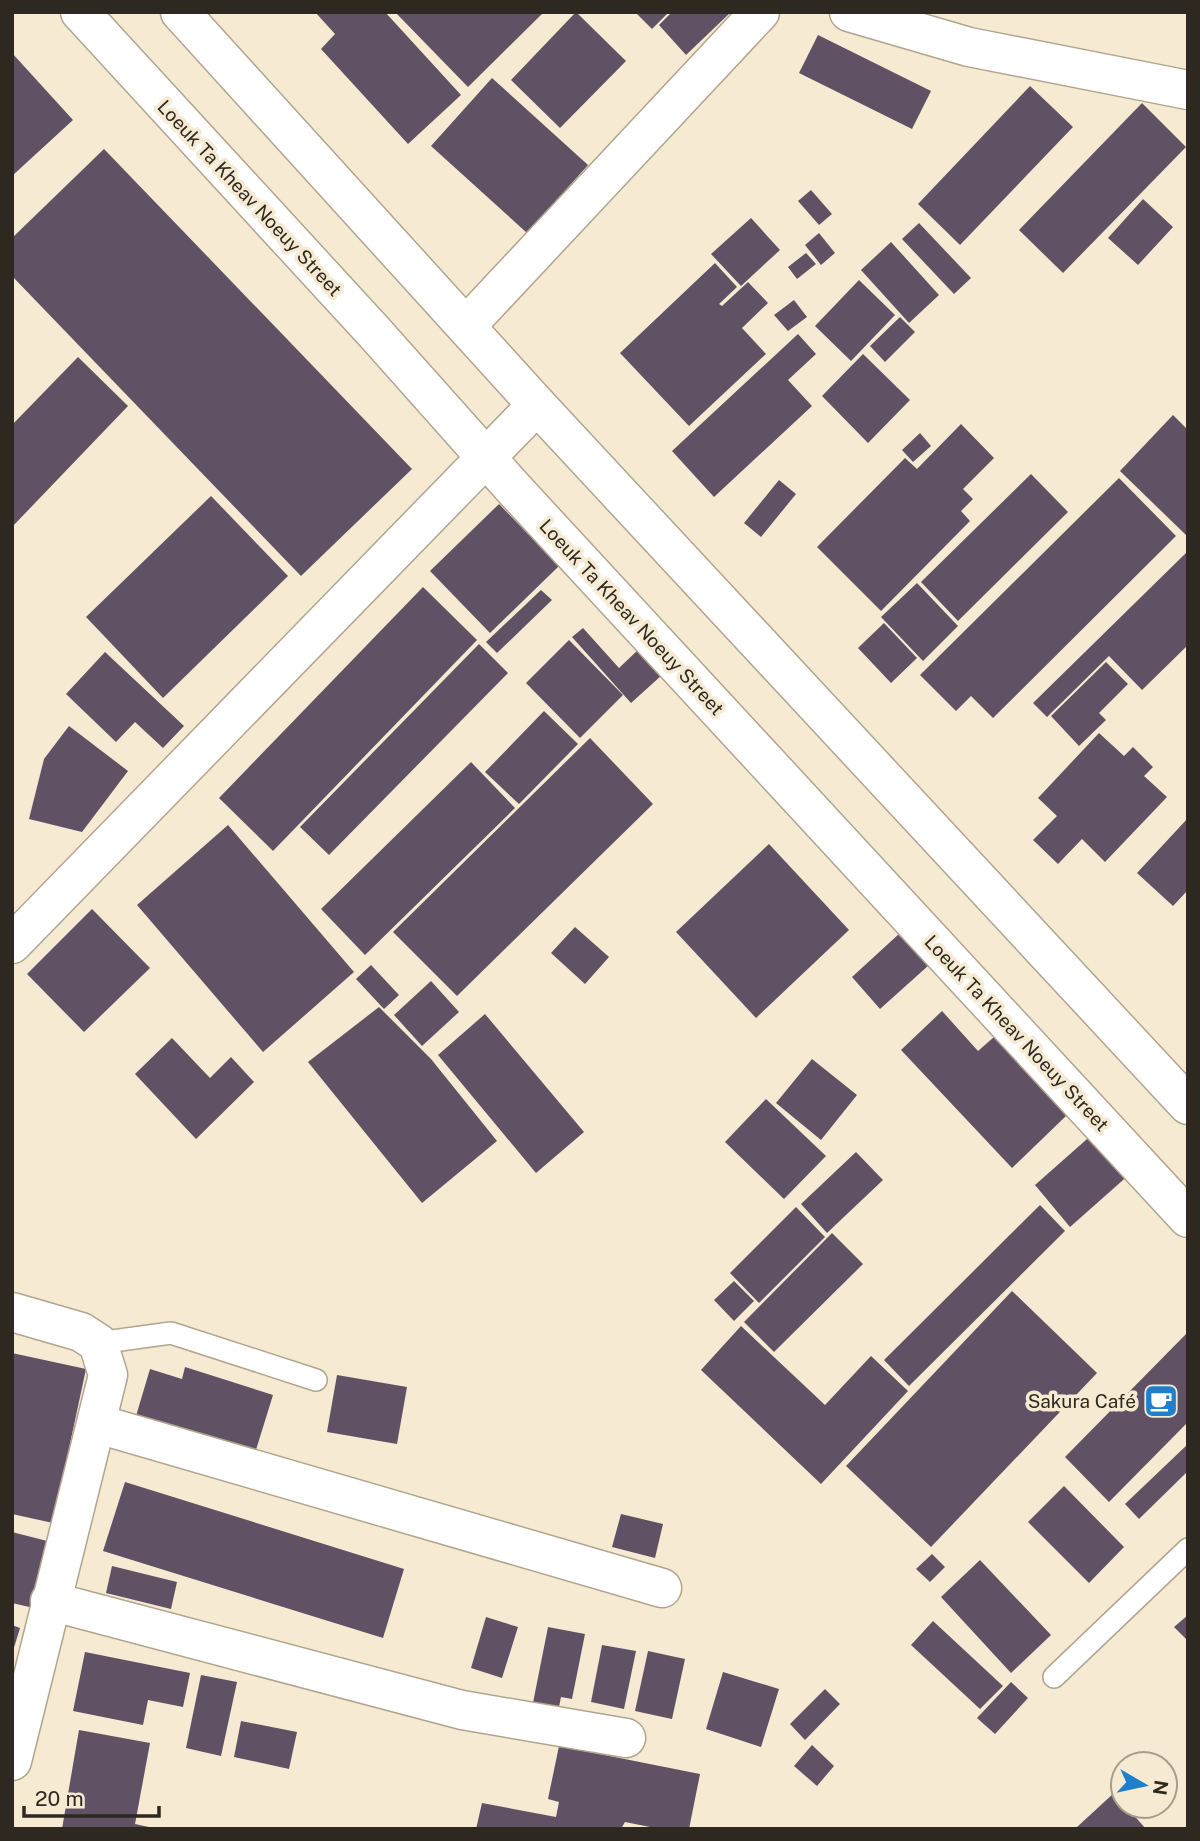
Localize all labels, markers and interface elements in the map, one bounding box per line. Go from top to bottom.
street label: Loeuk Ta Kheav Noeuy Street [153,96,347,300]
street label: Loeuk Ta Kheav Noeuy Street [535,515,729,719]
street label: Loeuk Ta Kheav Noeuy Street [920,931,1114,1135]
cafe icon: Sakura Café [1142,1382,1180,1420]
place label: Sakura Café [1028,1390,1136,1412]
north arrow [1109,1750,1179,1820]
scale bar [24,1774,159,1818]
text: N [1149,1779,1173,1797]
text: 20 m [35,1786,84,1811]

